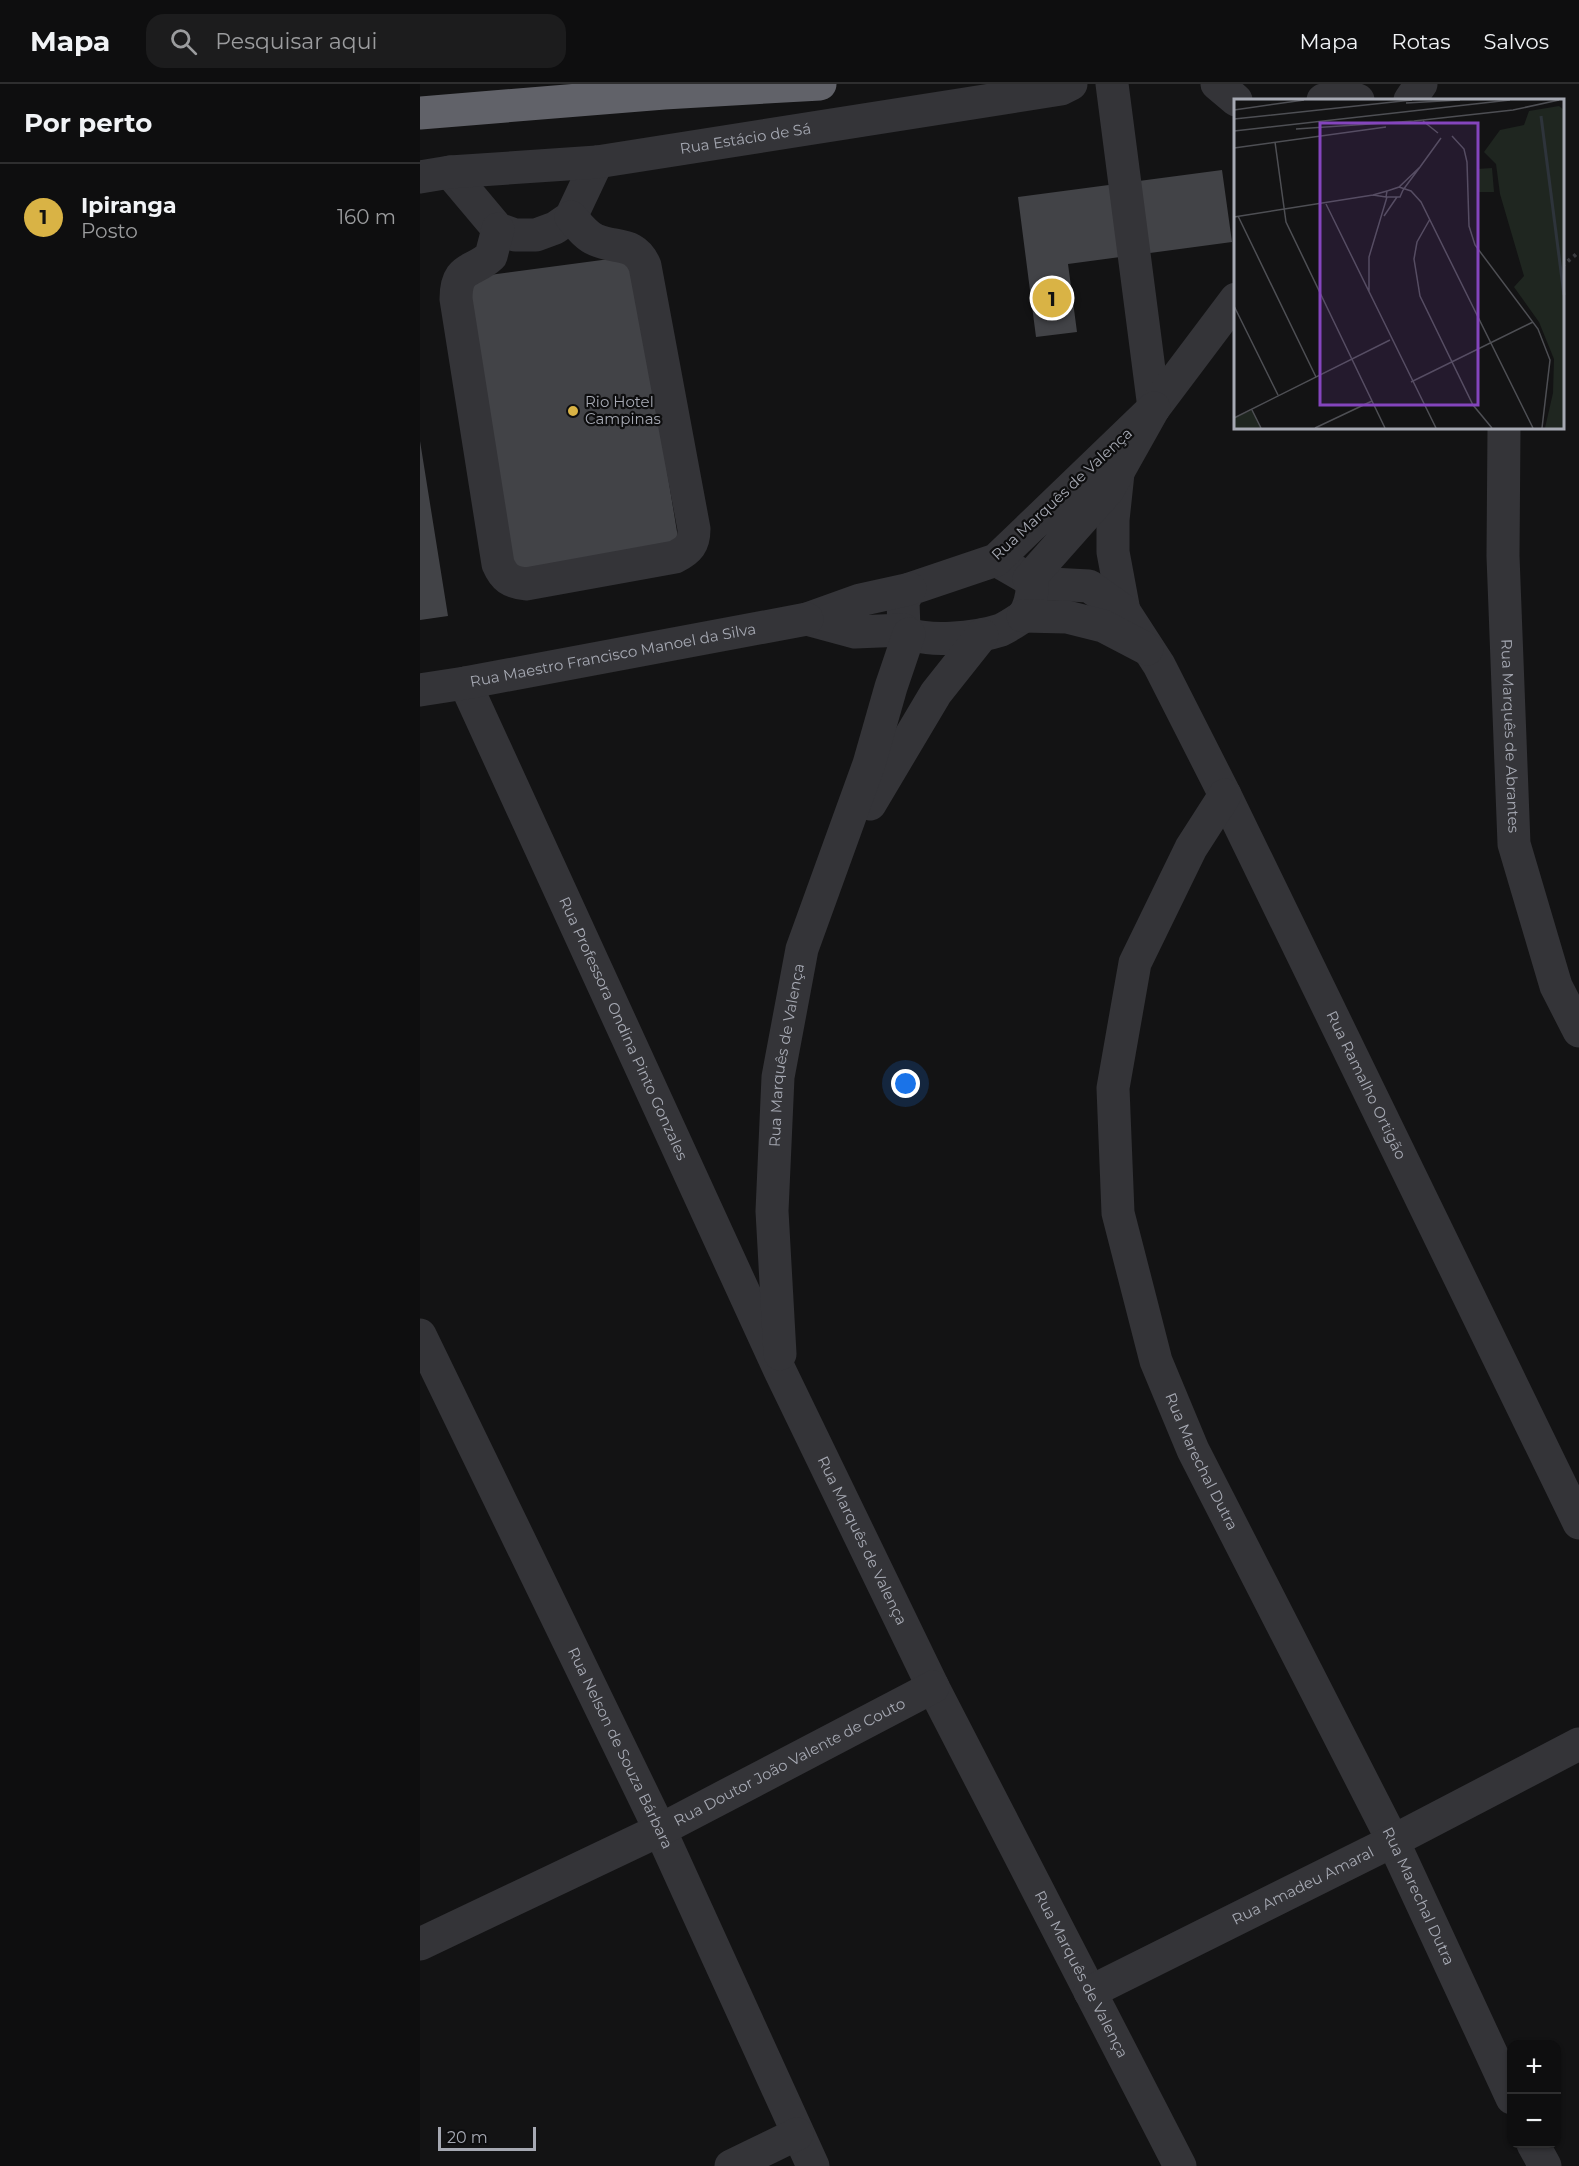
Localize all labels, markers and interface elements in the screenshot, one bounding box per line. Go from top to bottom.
search box [146,14,566,68]
text: Mapa [30,24,110,58]
icon: search [167,25,200,58]
text: Pesquisar aqui [215,28,377,55]
text: Mapa [1299,29,1358,54]
text: Rotas [1391,29,1451,54]
text: Salvos [1484,29,1549,54]
inset map [1234,99,1564,429]
text: Por perto [24,107,152,139]
street label: Rua Estácio de Sá [678,118,812,158]
text: Ipiranga [81,192,176,219]
text: 1 [40,205,47,229]
text: 160 m [337,205,396,229]
text: Posto [81,219,138,243]
pin: 1 [1032,276,1072,320]
place label: Rio Hotel Campinas [585,392,661,428]
marker: Rio Hotel Campinas [566,404,580,418]
street label: Rua Marquês de Valença [987,423,1136,564]
street label: Rua Maestro Francisco Manoel da Silva [468,619,757,691]
street label: Rua Marquês de Abrantes [1497,639,1524,833]
street label: Rua Professora Ondina Pinto Gonzales [555,893,692,1163]
street label: Rua Marquês de Valença [765,962,808,1147]
street label: Rua Ramalho Ortigão [1322,1007,1411,1163]
your location [891,1069,920,1098]
street label: Rua Marechal Dutra [1161,1390,1242,1533]
street label: Rua Marquês de Valença [814,1453,912,1628]
street label: Rua Nelson de Souza Bárbara [564,1644,677,1852]
street label: Rua Doutor João Valente de Couto [670,1693,908,1830]
street label: Rua Marechal Dutra [1378,1824,1459,1968]
street label: Rua Amadeu Amaral [1229,1842,1377,1929]
street label: Rua Marquês de Valença [1031,1887,1133,2061]
map controls [1507,2040,1561,2148]
button: + [1507,2040,1561,2094]
button: − [1507,2094,1561,2148]
scale bar [438,2124,536,2152]
text: 20 m [447,2128,488,2147]

